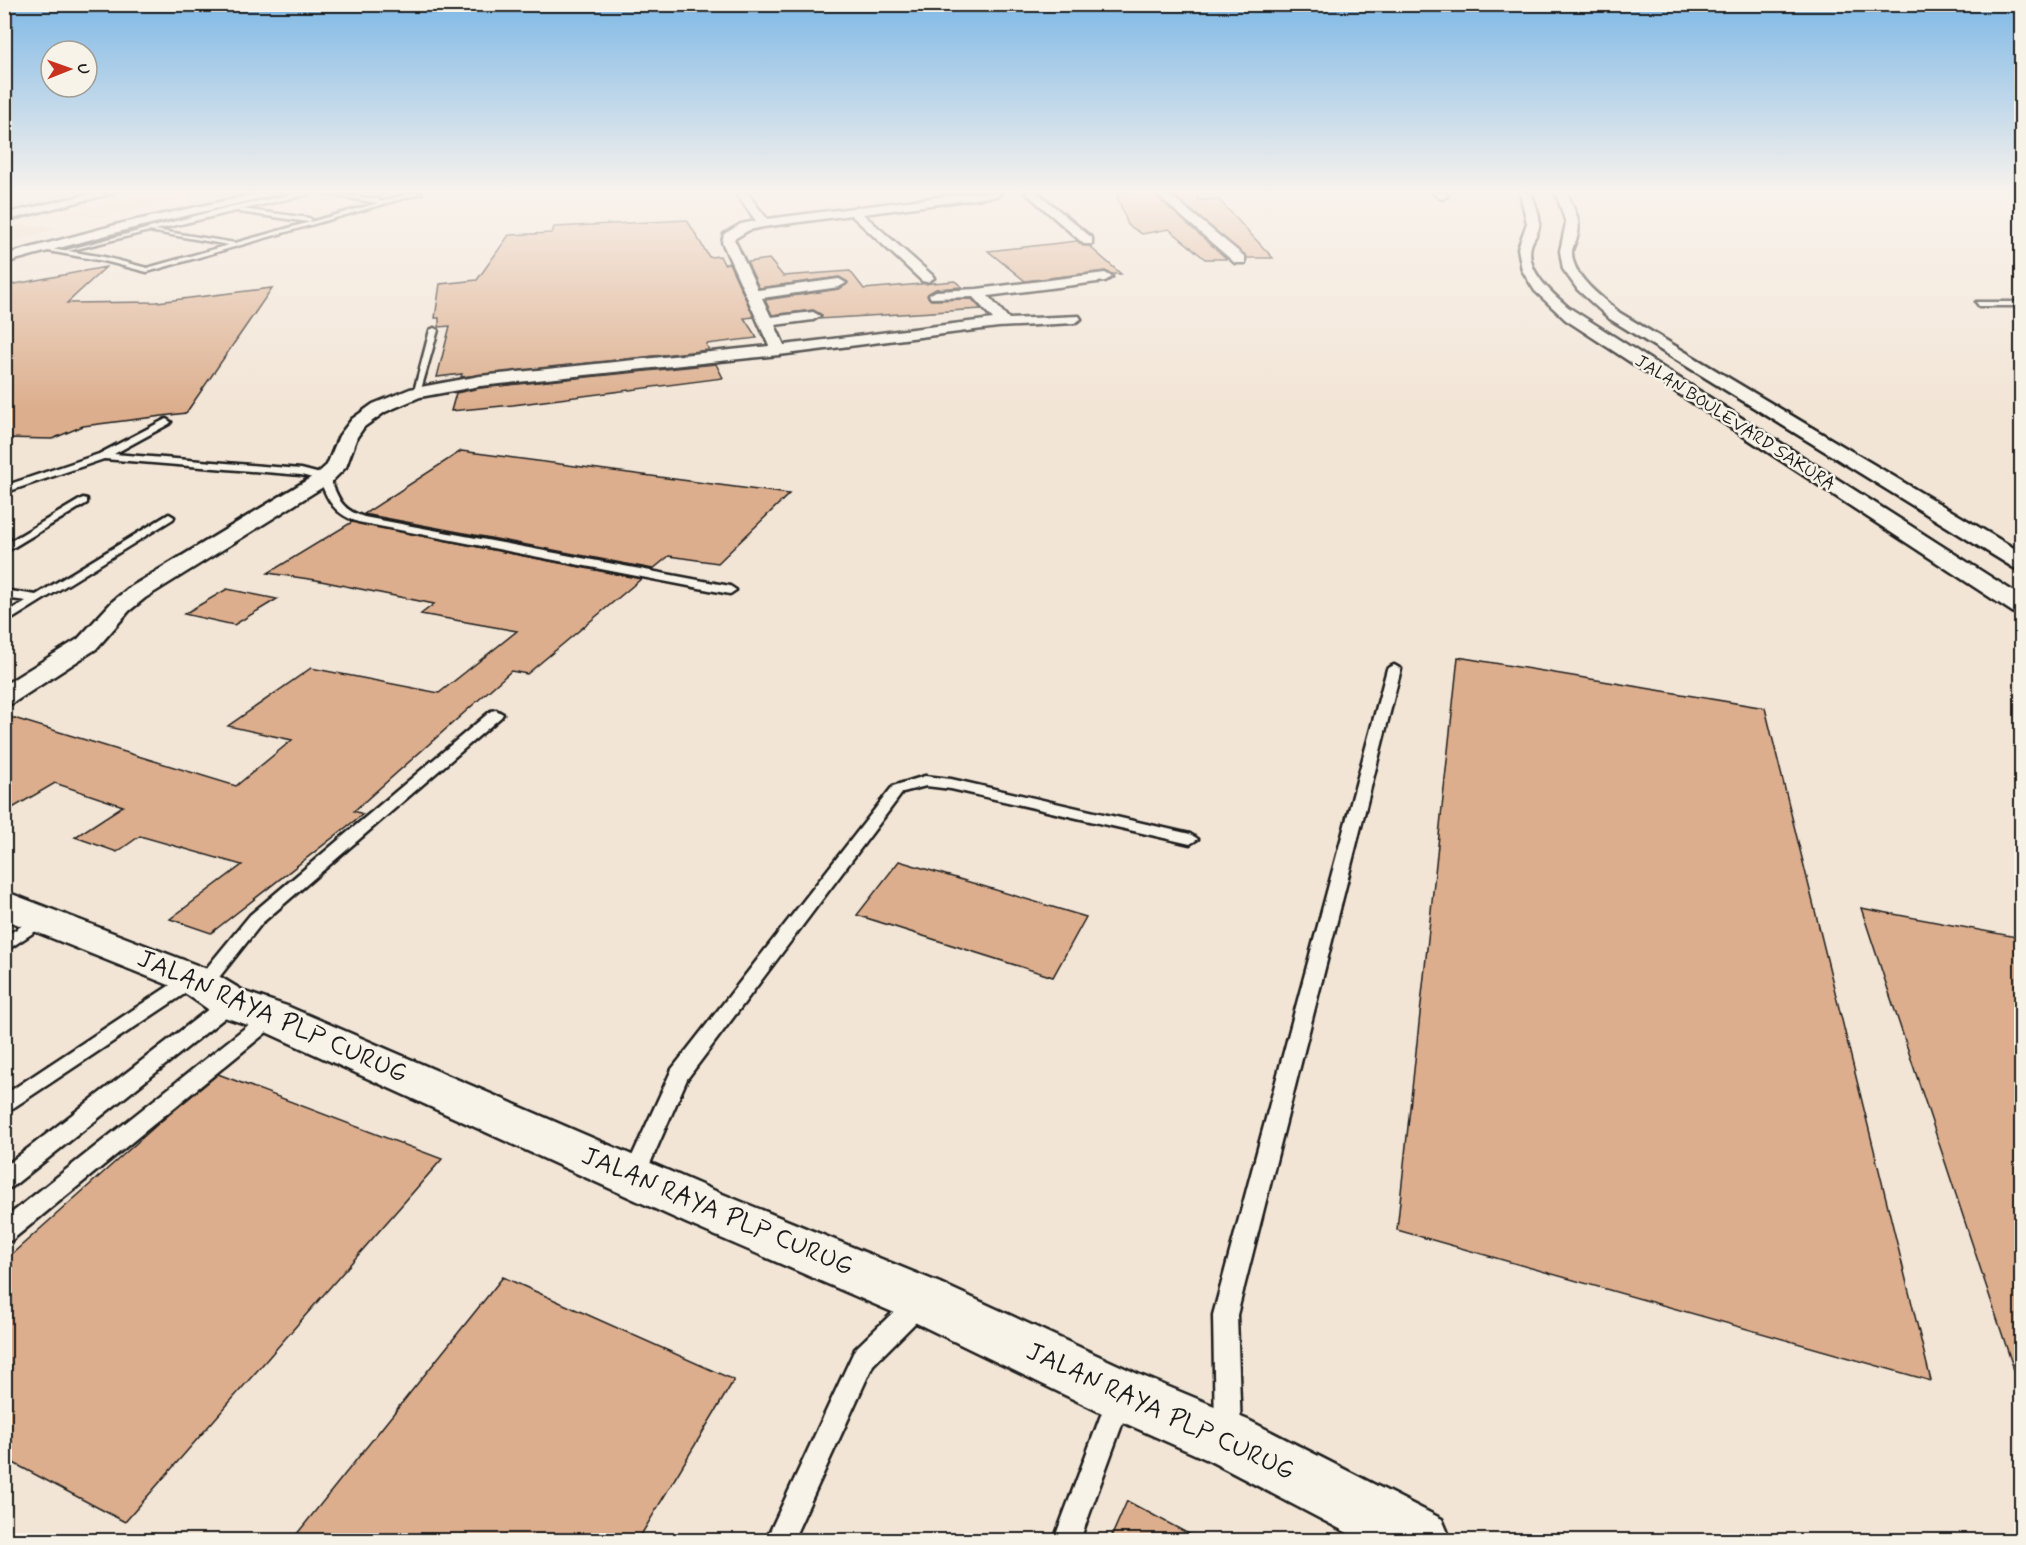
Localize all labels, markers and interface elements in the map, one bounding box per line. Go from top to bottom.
north arrow [39,39,99,99]
text: U [72,63,93,74]
street label: JALAN BOULEVARD SAKURA [1630,349,1840,497]
street label: JALAN RAYA PLP CURUG [132,942,412,1092]
street label: JALAN RAYA PLP CURUG [576,1139,858,1285]
street label: JALAN RAYA PLP CURUG [1021,1335,1299,1489]

